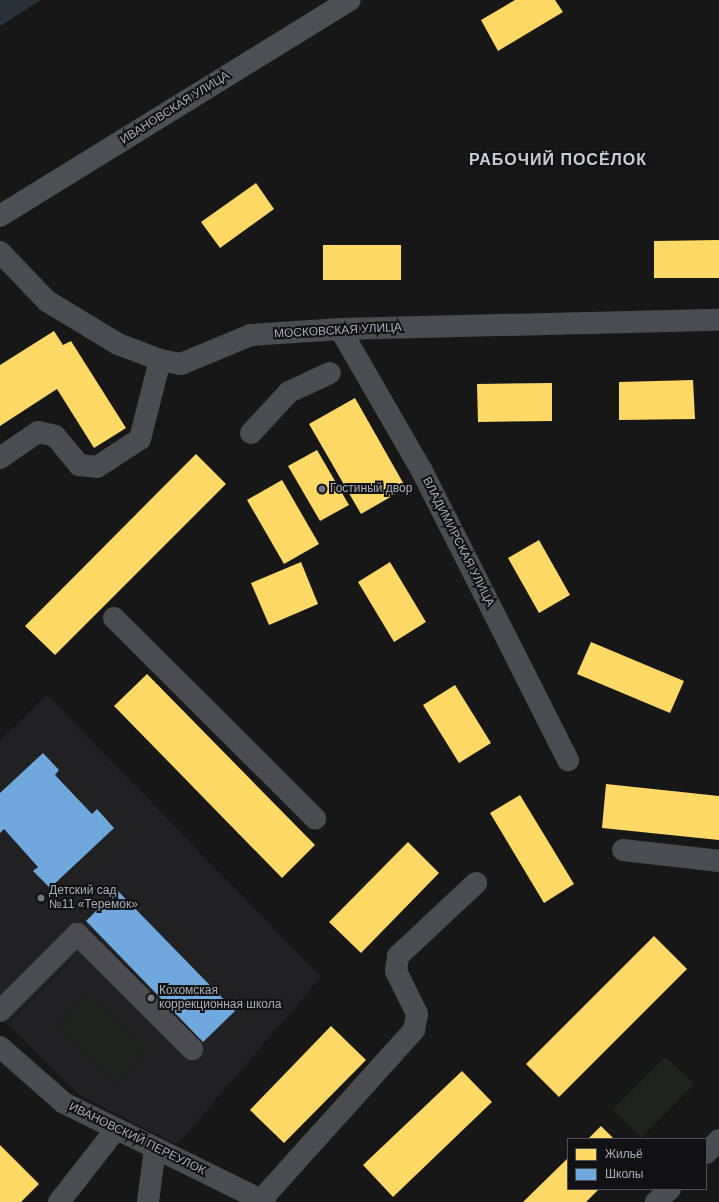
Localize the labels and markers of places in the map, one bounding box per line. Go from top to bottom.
place label: Гостиный двор [330,482,412,496]
marker: Гостиный двор [317,484,327,494]
place label: Детский сад №11 «Теремок» [49,884,138,912]
marker: Детский сад №11 «Теремок» [36,893,46,903]
place label: Кохомская коррекционная школа [159,984,281,1012]
marker: Кохомская коррекционная школа [146,993,156,1003]

